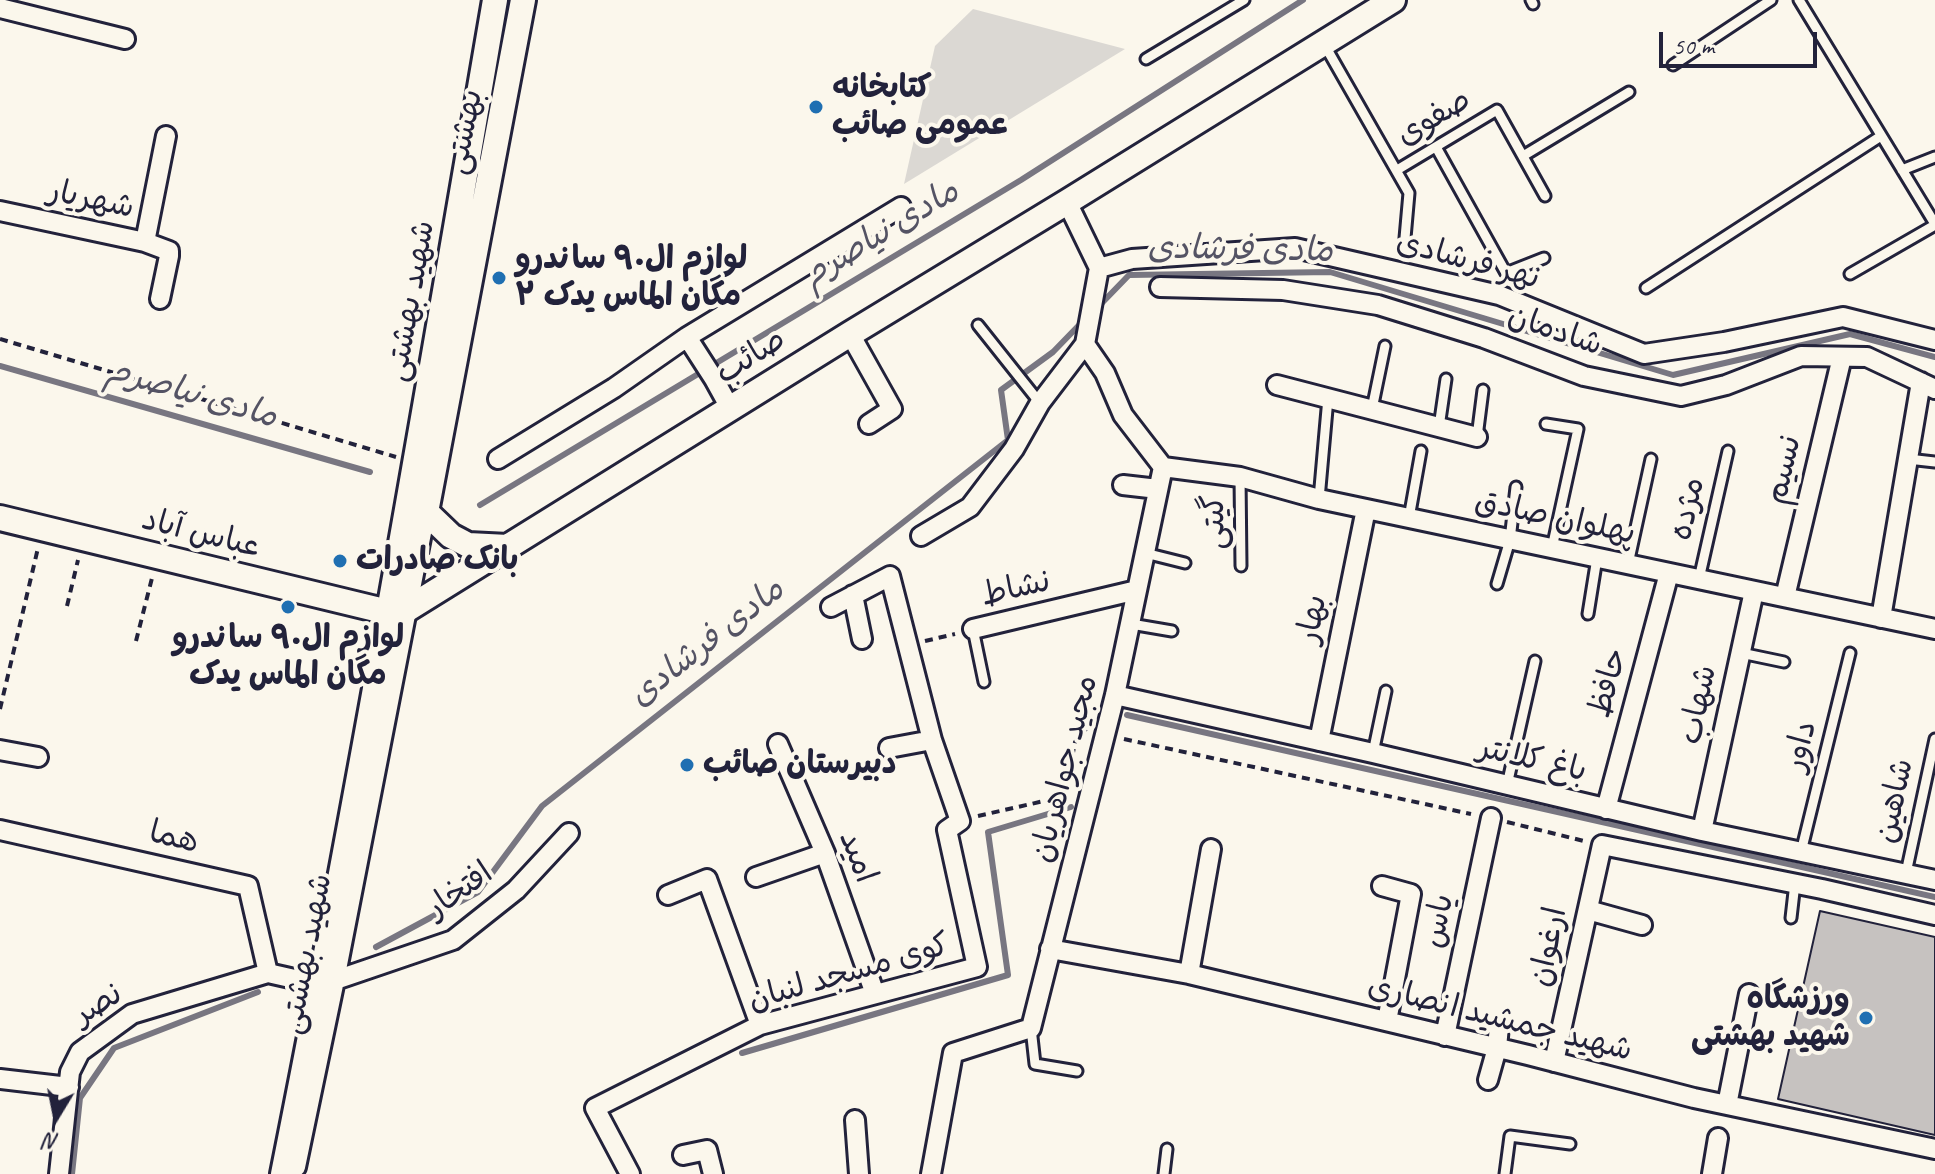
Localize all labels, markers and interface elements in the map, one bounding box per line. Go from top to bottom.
scale bar [1663,16,1821,66]
text: 50 m [1673,31,1714,61]
place label: کتابخانه عمومی صائب [832,70,1010,145]
street label: صفوی [1390,81,1478,155]
street label: بهشتی [438,86,492,178]
marker: کتابخانه عمومی صائب [807,98,825,116]
water label: مادی نیاصرم [795,171,967,297]
street label: شهریار [44,172,138,228]
street label: شهید بهشتی [378,217,444,385]
street label: نهر فرشادی [1392,223,1544,299]
water label: مادی فرشادی [1147,228,1333,272]
place label: لوازم ال۹۰ ساندرو مگان الماس یدک ۲ [515,241,747,316]
marker: لوازم ال۹۰ ساندرو مگان الماس یدک ۲ [490,269,508,287]
street label: شادمان [1503,297,1607,365]
street label: صائب [709,321,793,393]
water label: مادی نیاصرم [102,350,282,438]
street label: نسیم [1757,432,1811,508]
street label: مژده [1662,474,1714,544]
street label: پهلوان صادق [1471,482,1639,554]
street label: گیتی [1195,494,1235,550]
street label: عباس آباد [138,501,264,567]
place label: بانک صادرات [356,542,519,580]
marker: بانک صادرات [331,552,349,570]
street label: نشاط [978,562,1054,616]
water label: مادی فرشادی [621,570,793,716]
street label: بهار [1290,591,1336,647]
marker: لوازم ال۹۰ ساندرو مگان الماس یدک [279,598,297,616]
place label: لوازم ال۹۰ ساندرو مگان الماس یدک [172,620,404,695]
street label: حافظ [1581,644,1637,722]
street label: شهاب [1672,662,1726,748]
street label: مجید جواهریان [1023,671,1107,867]
street label: داور [1776,717,1826,775]
street label: باغ کلانتر [1474,729,1590,791]
place label: دبیرستان صائب [703,746,897,784]
street label: شاهین [1867,755,1923,847]
marker: دبیرستان صائب [678,756,696,774]
street label: هما [145,814,203,862]
street label: امید [830,826,884,888]
street label: افتخار [419,854,501,928]
street label: شهید بهشتی [273,870,341,1038]
street label: یاس [1415,891,1463,951]
street label: ارغوان [1522,904,1576,990]
street label: کوی مسجد لنبان [744,926,954,1020]
street label: شهید جمشید انصاری [1364,968,1636,1070]
street label: نصر [66,975,130,1035]
place label: ورزشگاه شهید بهشتی [1691,981,1850,1056]
marker: ورزشگاه شهید بهشتی [1857,1009,1875,1027]
north arrow [16,1078,96,1158]
text: N [43,1127,61,1157]

